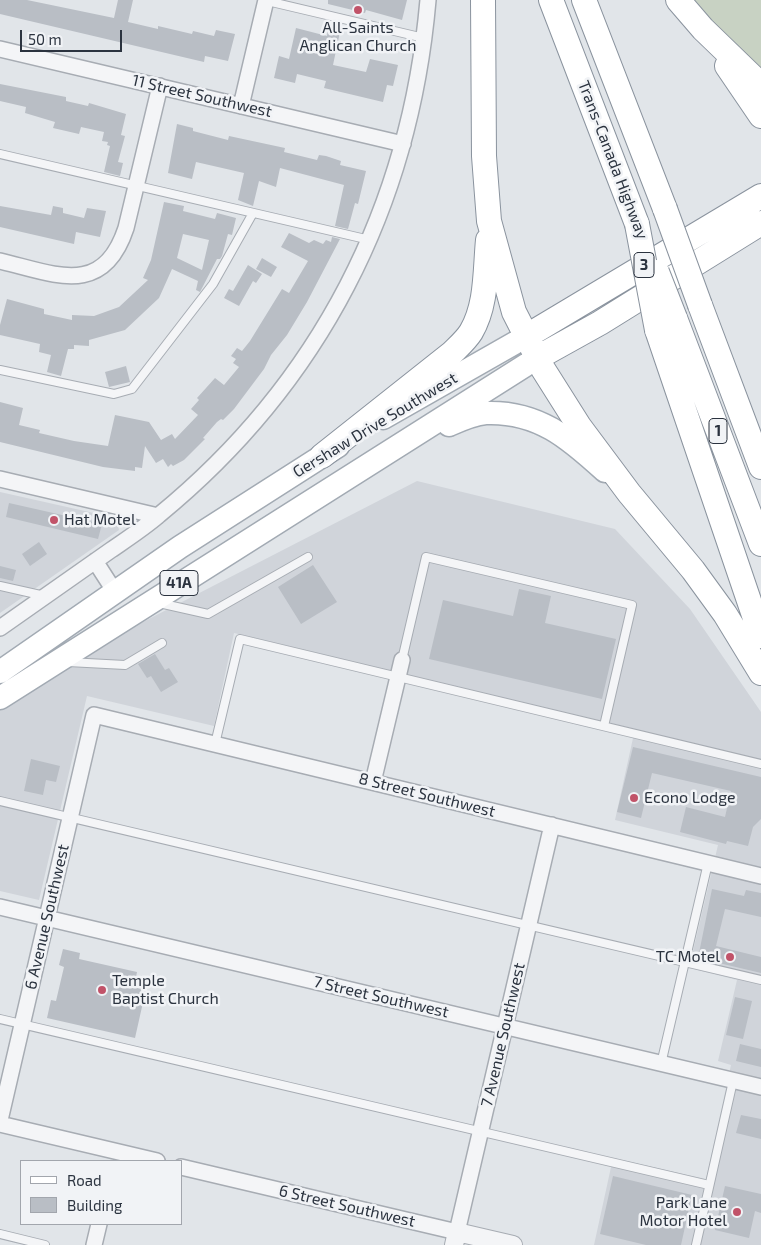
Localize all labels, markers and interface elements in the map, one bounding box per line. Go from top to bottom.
marker: All-Saints Anglican Church [352,4,364,16]
place label: All-Saints Anglican Church [299,18,417,56]
scale bar [22,20,125,52]
text: 50 m [28,30,62,48]
street label: 11 Street Southwest [130,71,274,121]
street label: Trans-Canada Highway [574,78,652,242]
road number: 3 [634,252,654,278]
street label: Gershaw Drive Southwest [289,368,461,482]
road number: 1 [709,418,727,444]
place label: Hat Motel [64,510,136,530]
marker: Hat Motel [48,514,60,526]
road number: 41A [160,570,198,596]
street label: 8 Street Southwest [357,769,497,821]
place label: Econo Lodge [644,788,736,808]
marker: Econo Lodge [628,792,640,804]
street label: 6 Avenue Southwest [21,843,73,991]
place label: TC Motel [656,947,720,967]
marker: TC Motel [724,951,736,963]
street label: 7 Avenue Southwest [477,961,529,1109]
place label: Temple Baptist Church [112,971,219,1009]
street label: 7 Street Southwest [311,972,451,1022]
marker: Temple Baptist Church [96,984,108,996]
legend [20,1160,182,1225]
text: Road [67,1171,102,1189]
street label: 6 Street Southwest [277,1181,417,1231]
place label: Park Lane Motor Hotel [640,1193,727,1231]
text: Building [67,1196,122,1214]
marker: Park Lane Motor Hotel [731,1206,743,1218]

